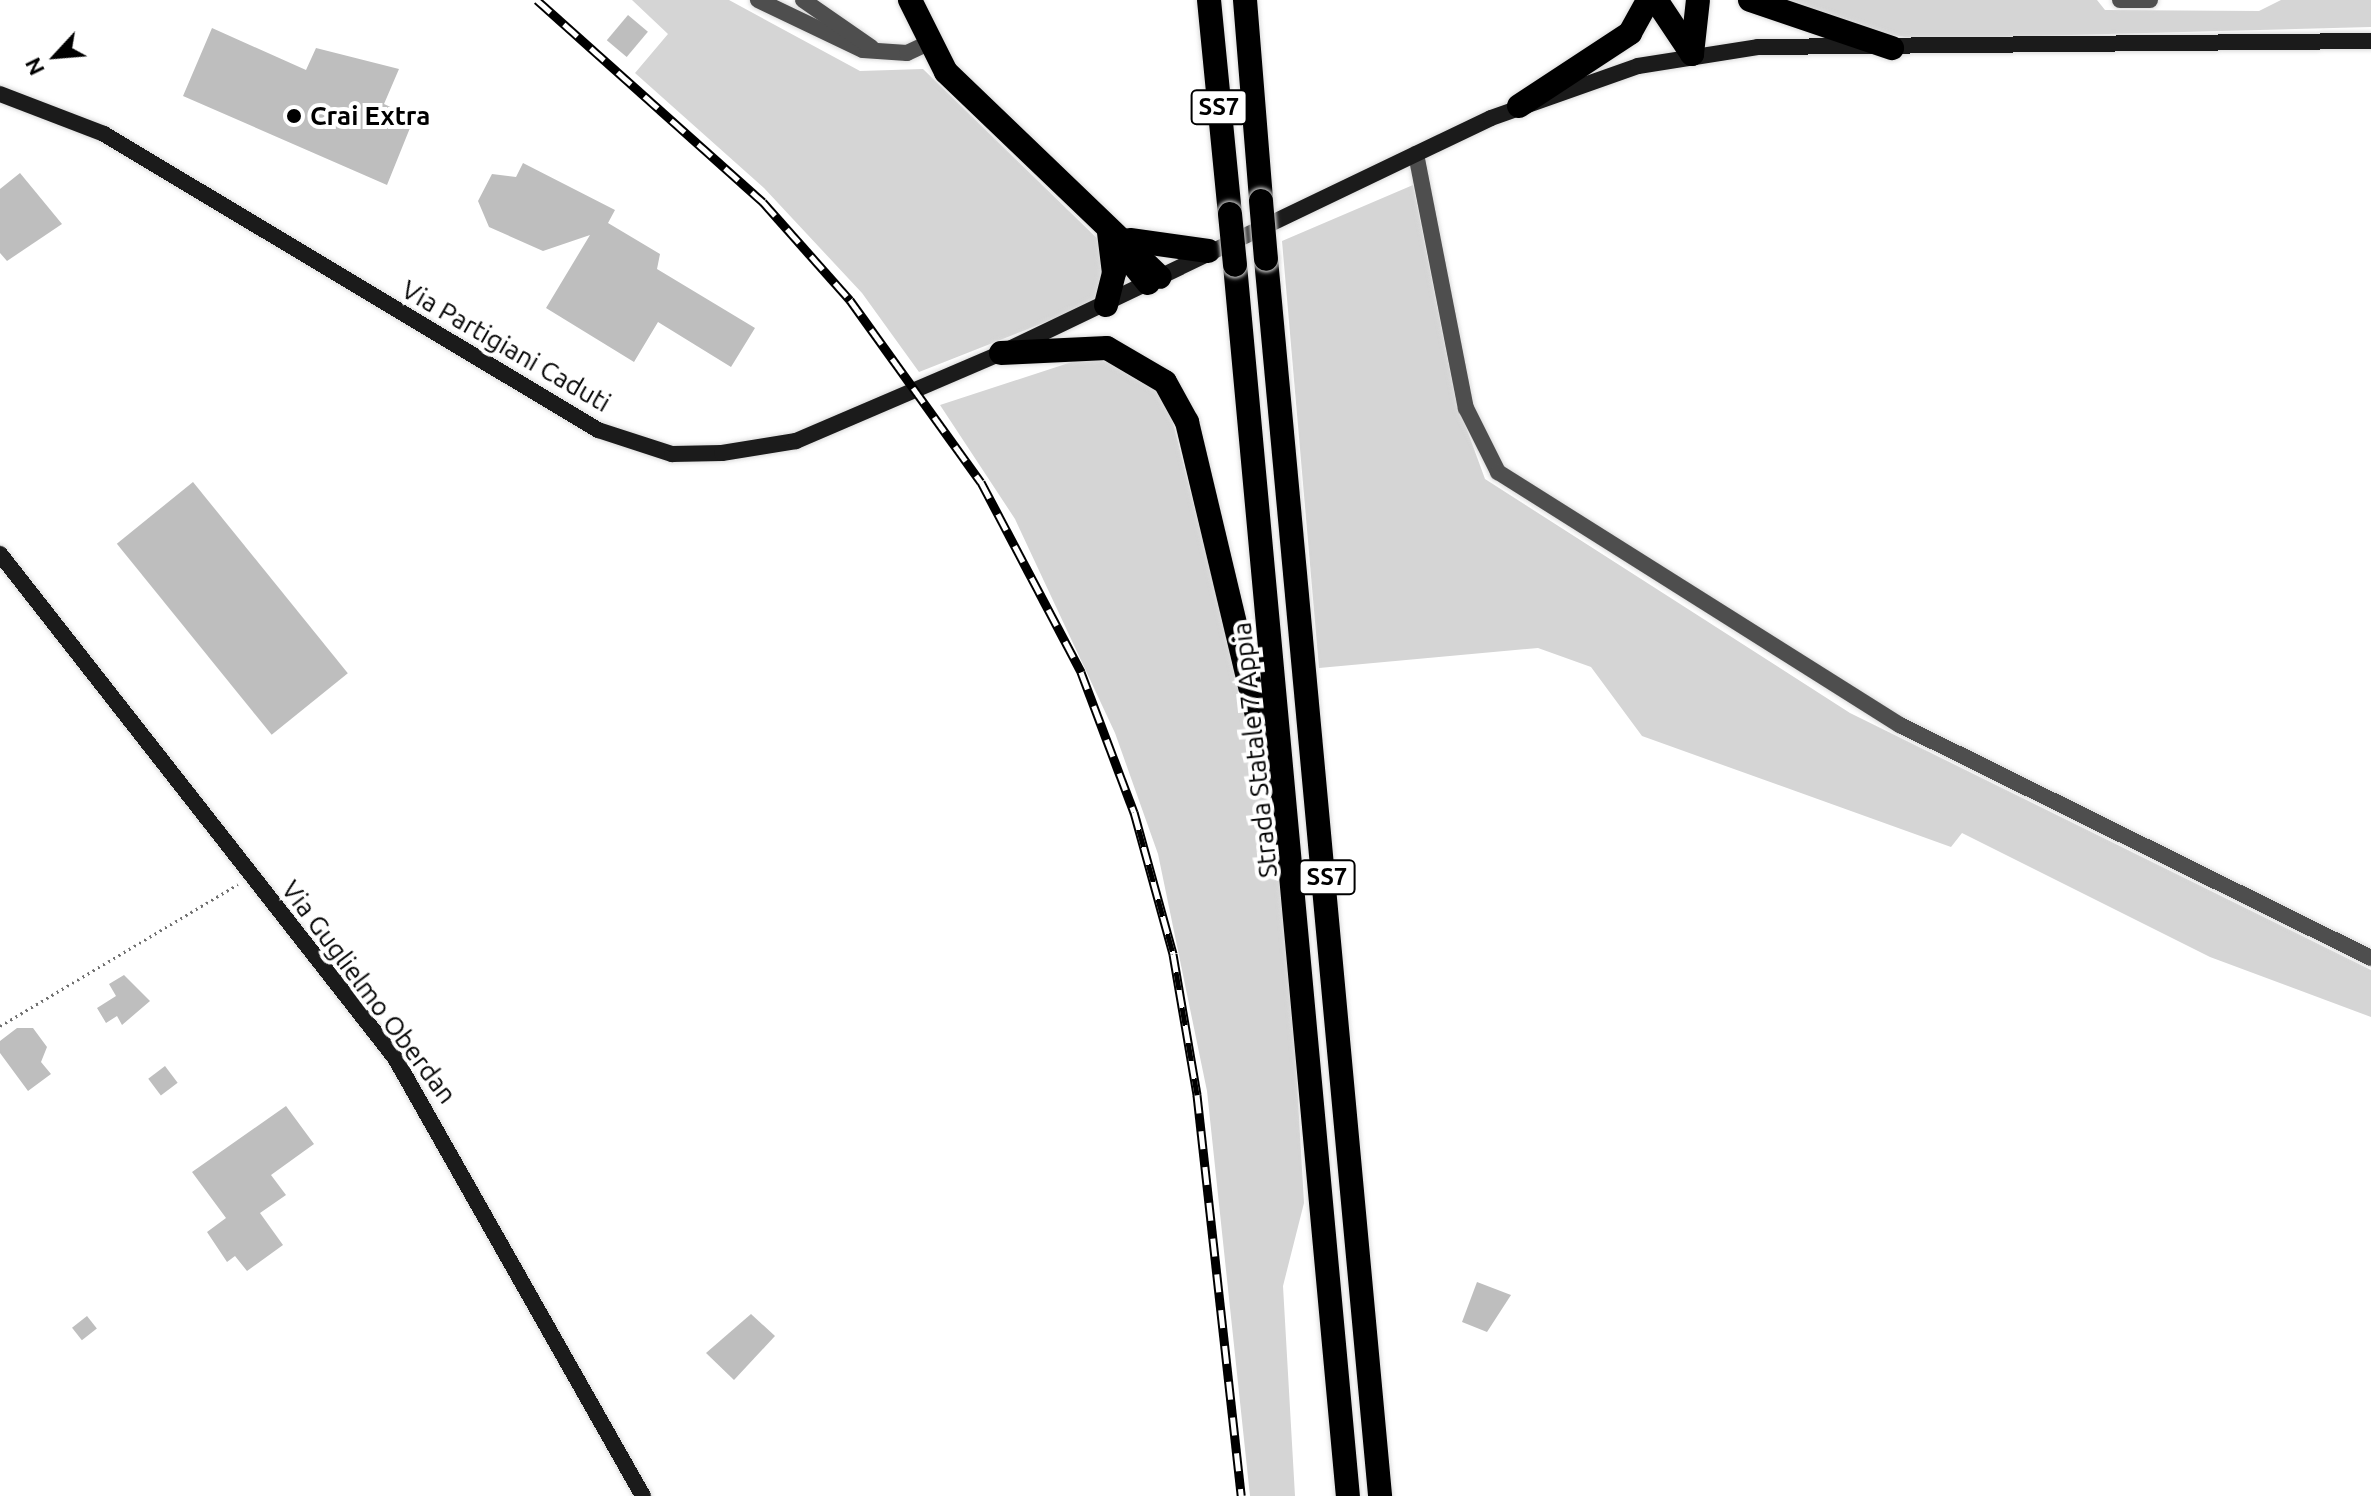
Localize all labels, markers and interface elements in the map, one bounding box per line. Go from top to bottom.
north arrow [16,16,96,96]
text: N [19,54,49,80]
road number: SS7 [1189,87,1249,127]
place label: Crai Extra [310,100,430,132]
marker: Crai Extra [285,107,303,125]
street label: Via Partigiani Caduti [396,274,616,418]
street label: Strada Statale 7 Appia [1226,621,1284,879]
road number: SS7 [1297,857,1357,897]
street label: Via Guglielmo Oberdan [275,874,463,1110]

